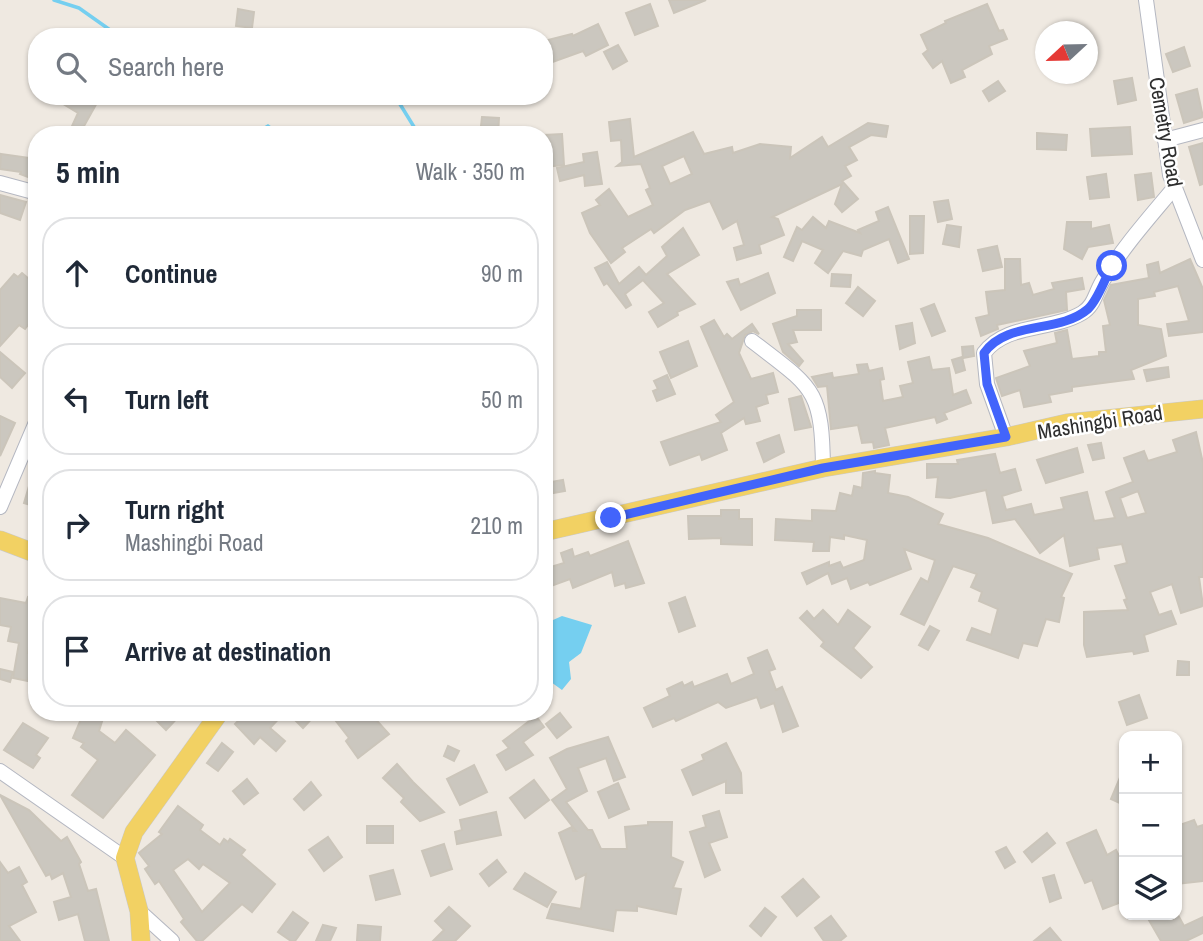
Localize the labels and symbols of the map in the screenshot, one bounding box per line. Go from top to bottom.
north arrow [1035,21,1098,84]
street label: Cemetry Road [1142,75,1190,189]
route start [1096,250,1127,281]
street label: Mashingbi Road [1035,398,1165,446]
route end [595,502,626,533]

